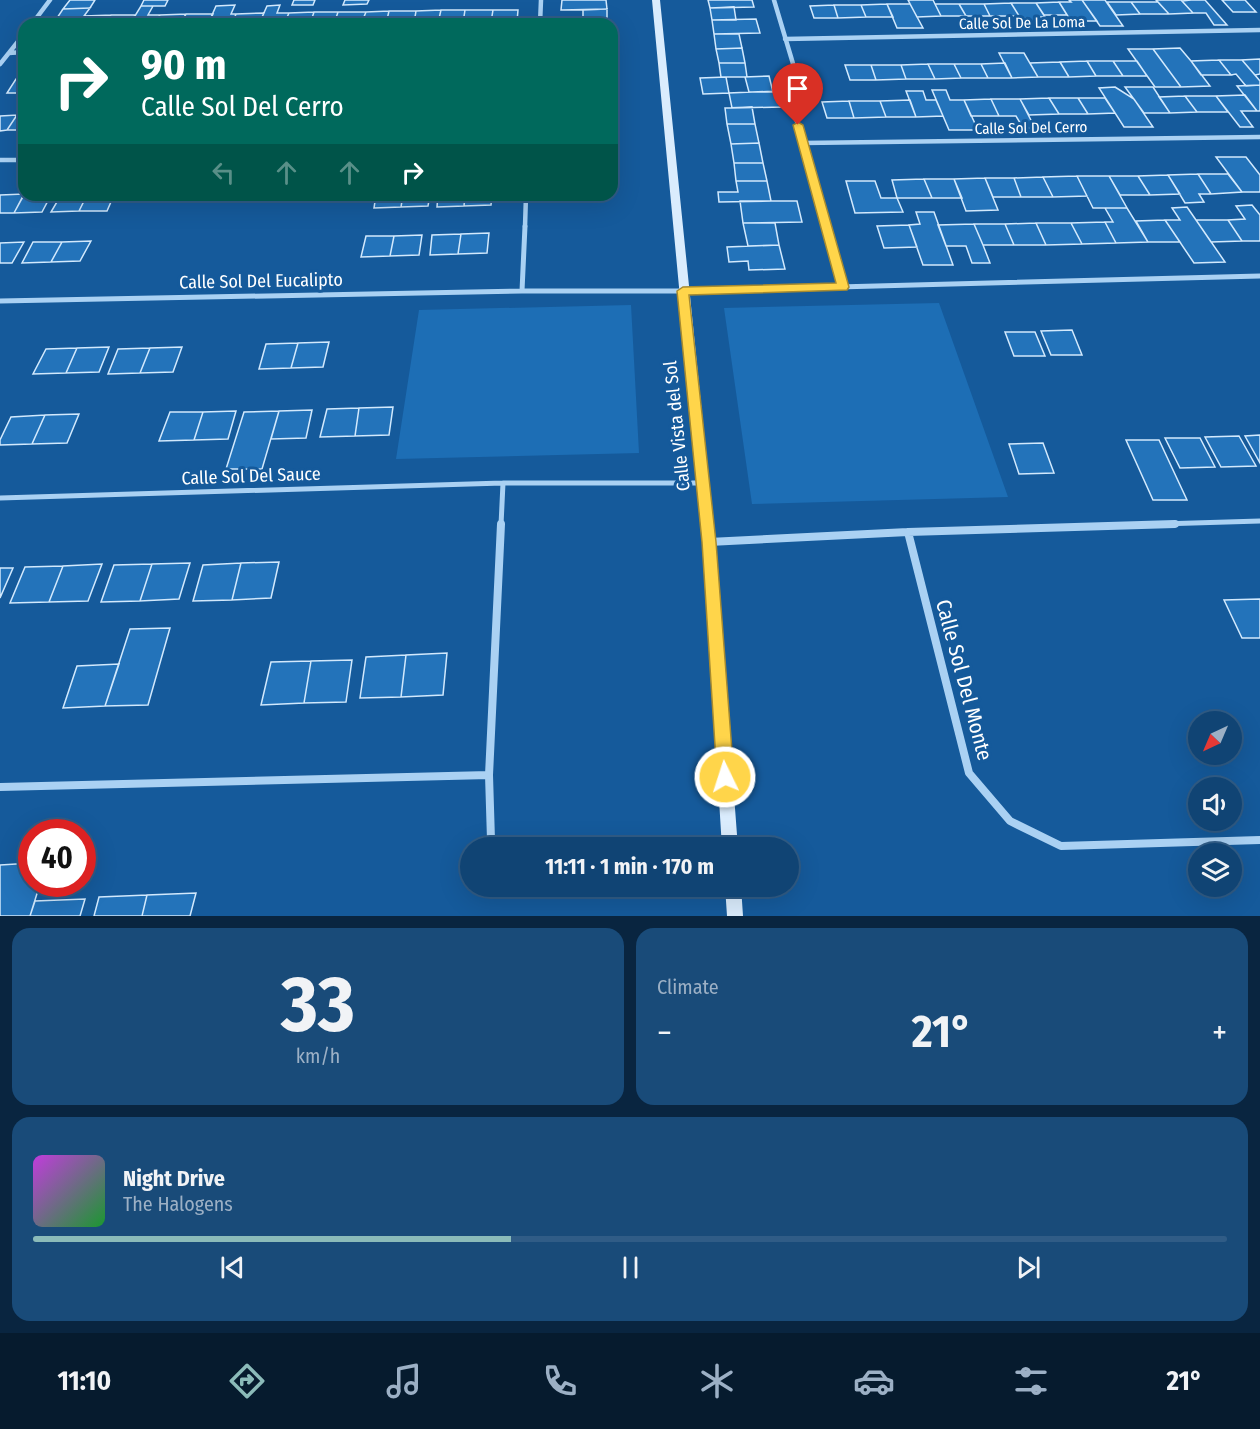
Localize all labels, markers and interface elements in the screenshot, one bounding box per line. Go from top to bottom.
street label: Calle Sol De La Loma [959,13,1085,33]
text: 90 m [141,40,226,90]
icon: right [42,42,120,120]
pin [772,63,823,125]
icon: arrive [781,72,814,105]
text: Calle Sol Del Cerro [141,91,344,123]
street label: Calle Sol Del Cerro [975,118,1088,138]
icon: left [207,156,240,189]
icon: ahead [270,156,303,189]
icon: ahead [333,156,366,189]
icon: right [396,156,429,189]
street label: Calle Sol Del Eucalipto [179,269,343,293]
street label: Calle Vista del Sol [659,359,695,492]
street label: Calle Sol Del Sauce [181,463,321,489]
street label: Calle Sol Del Monte [930,597,998,763]
north arrow [1188,711,1242,765]
map controls [1188,711,1242,897]
position arrow [693,745,757,809]
button: sound [1188,777,1242,831]
speed limit sign: 40 [18,819,96,897]
button: layers [1188,843,1242,897]
text: 11:11 · 1 min · 170 m [545,853,714,880]
text: 33 [281,958,355,1052]
text: Climate [657,975,719,999]
text: 21° [912,1005,972,1059]
text: − [657,1013,672,1053]
text: + [1212,1013,1227,1053]
text: km/h [296,1044,340,1068]
text: Night Drive [123,1165,225,1192]
text: The Halogens [123,1192,233,1216]
icon: previous [216,1251,249,1284]
icon: pause [614,1251,647,1284]
icon: next [1012,1251,1045,1284]
icon: directions [226,1360,268,1402]
icon: music [383,1360,425,1402]
icon: phone [539,1360,581,1402]
icon: climate [696,1360,738,1402]
icon: car [853,1360,895,1402]
icon: filters [1010,1360,1052,1402]
text: 11:10 [57,1365,111,1397]
text: 21° [1166,1365,1203,1397]

